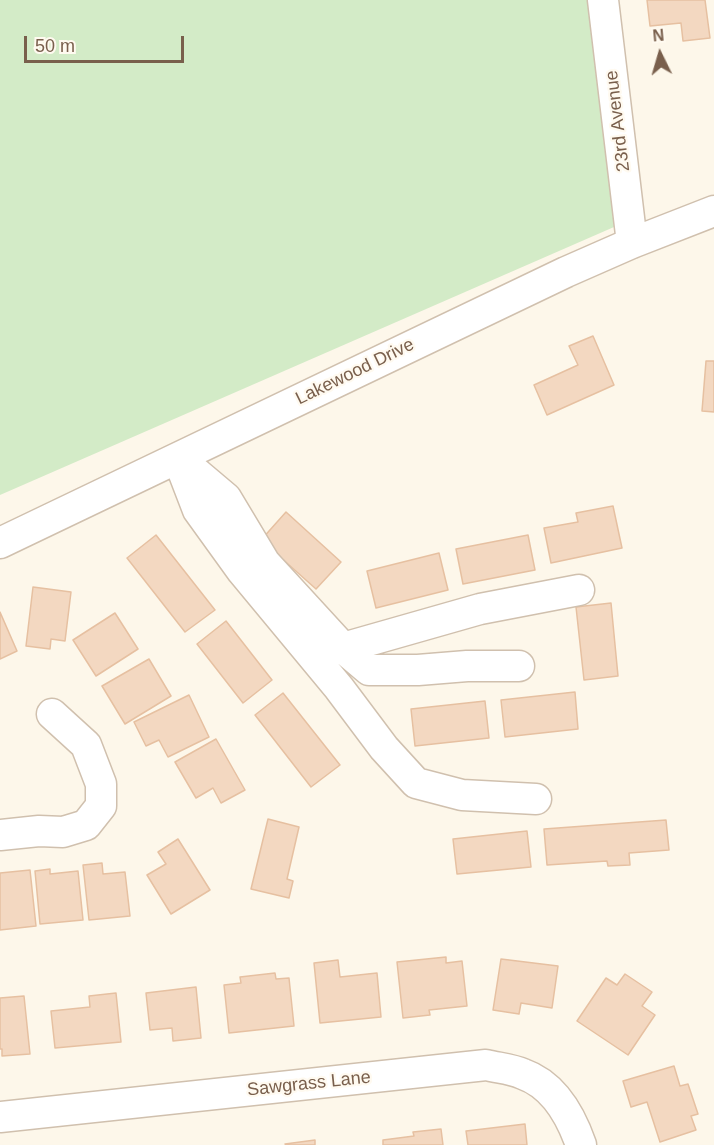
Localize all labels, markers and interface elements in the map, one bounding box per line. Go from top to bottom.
scale bar [27,24,188,62]
north arrow [630,24,690,84]
text: N [652,27,665,45]
text: 50 m [35,36,75,56]
street label: 23rd Avenue [601,69,635,173]
street label: Lakewood Drive [292,334,418,410]
street label: Sawgrass Lane [246,1067,372,1101]

